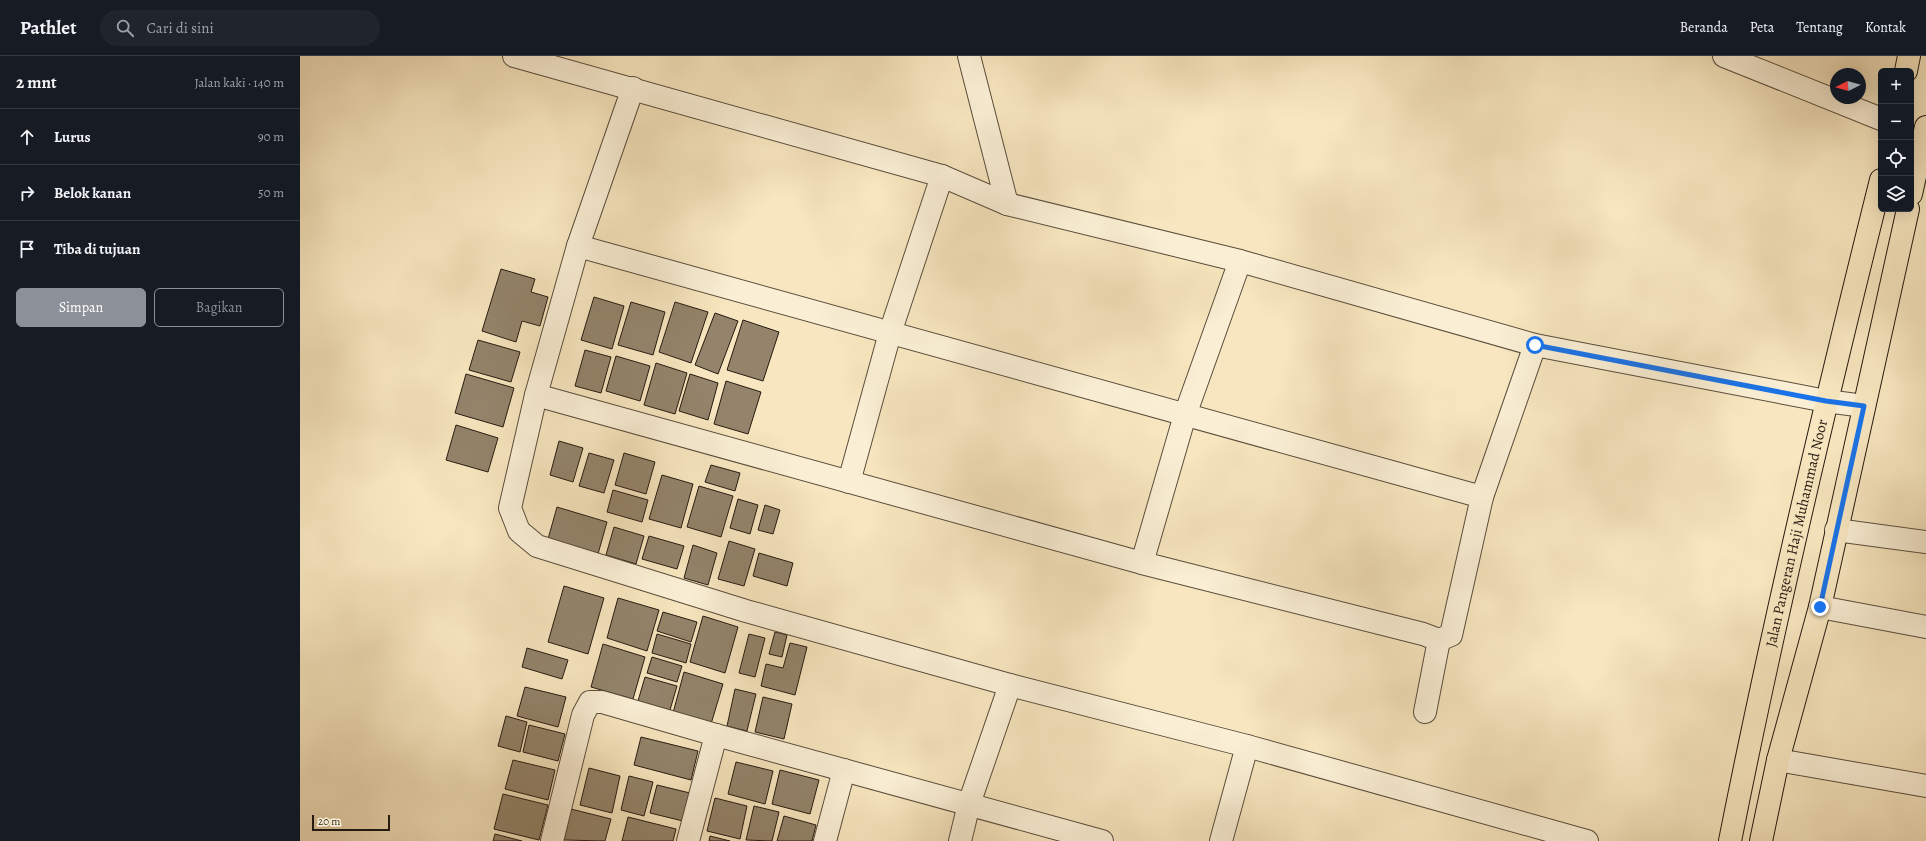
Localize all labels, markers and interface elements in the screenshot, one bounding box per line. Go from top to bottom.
search box [100,10,380,46]
text: Pathlet [20,15,76,41]
icon: search [114,17,136,39]
text: Cari di sini [146,18,214,38]
text: Beranda [1680,18,1728,37]
text: Peta [1750,18,1774,37]
text: Tentang [1796,18,1843,37]
text: Kontak [1865,18,1906,37]
north arrow [1830,68,1866,104]
map controls [1878,68,1914,212]
button: + [1878,68,1914,104]
text: 2 mnt [16,71,57,94]
text: Jalan kaki · 140 m [194,74,284,91]
button: − [1878,104,1914,140]
icon: ahead [16,126,38,148]
text: Lurus [54,127,91,147]
text: 90 m [258,128,284,145]
button: locate [1878,140,1914,176]
button: layers [1878,176,1914,212]
icon: right [16,182,38,204]
text: Belok kanan [54,183,131,203]
text: 50 m [258,184,284,201]
icon: arrive [16,238,38,260]
text: Tiba di tujuan [54,239,140,259]
button: Simpan [16,288,146,327]
button: Bagikan [154,288,284,327]
route start [1526,336,1544,354]
street label: Jalan Pangeran Haji Muhammad Noor [1761,417,1832,649]
route end [1811,598,1829,616]
scale bar [312,813,390,832]
text: 20 m [318,814,340,829]

